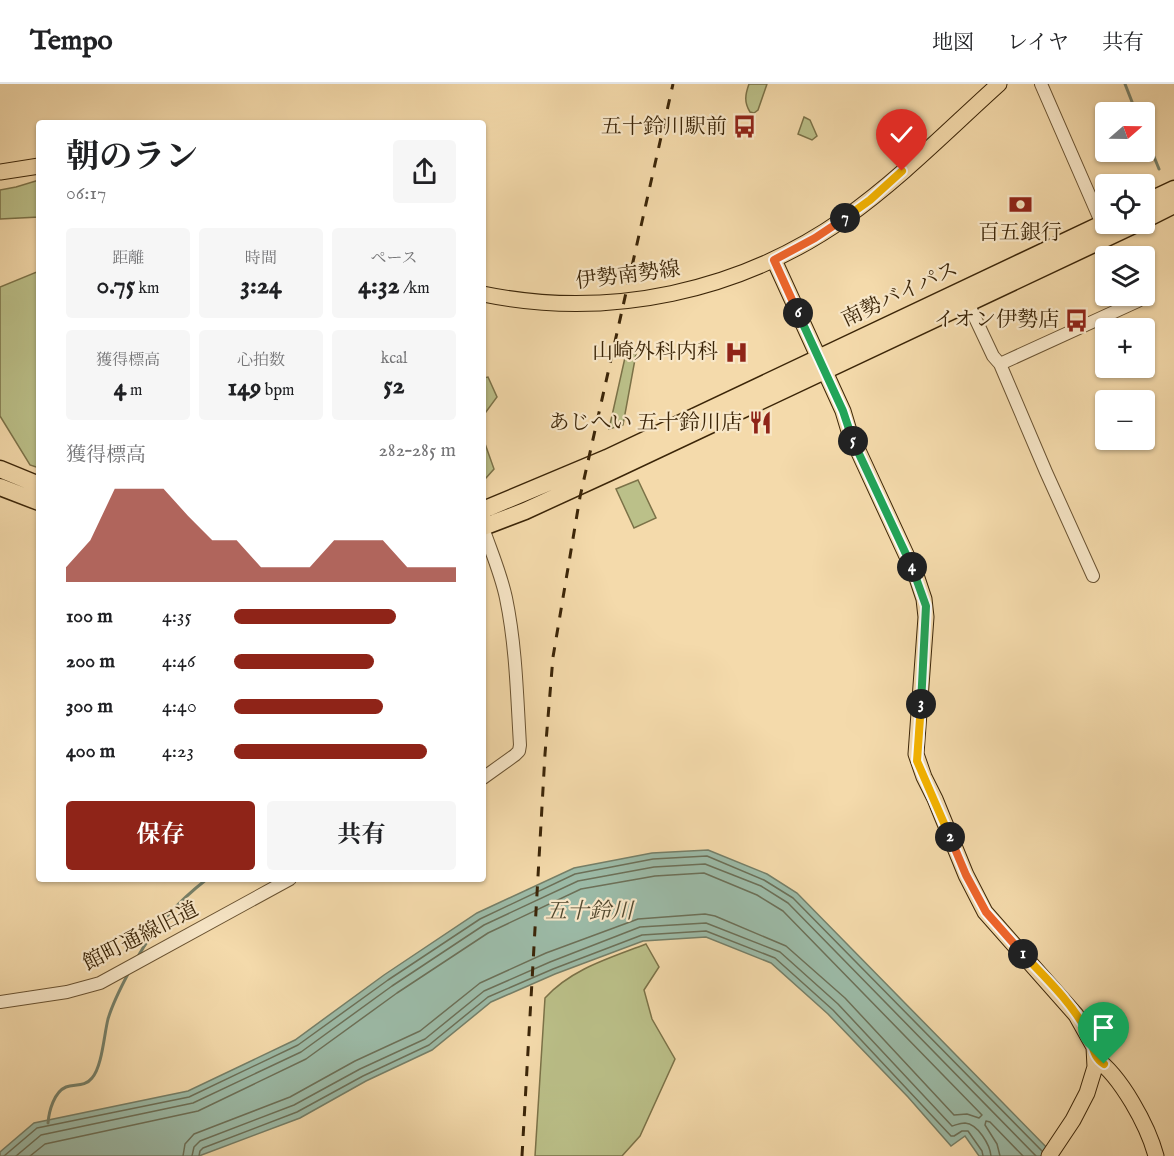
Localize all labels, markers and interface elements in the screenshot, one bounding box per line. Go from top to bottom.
text: Tempo [30,24,113,59]
text: 地図 [932,30,974,57]
text: レイヤ [1007,30,1069,57]
text: 共有 [1102,30,1144,57]
north arrow [1095,102,1155,162]
map controls [1095,102,1155,450]
pin [876,109,927,171]
place label: 五十鈴川駅前 [601,114,727,141]
bus stop icon: 五十鈴川駅前 [732,114,758,140]
icon: check [885,118,918,151]
text: 朝のラン [66,137,198,179]
button: share [393,140,456,203]
button: locate [1095,174,1155,234]
text: 06:17 [66,181,106,206]
bank icon: 百五銀行 [1007,192,1033,218]
pin: 7 [830,203,860,233]
text: 7 [841,208,849,228]
place label: 百五銀行 [978,220,1062,247]
button: layers [1095,246,1155,306]
text: 距離 [112,249,144,269]
text: 時間 [245,249,277,269]
text: ペース [370,249,418,269]
street label: 伊勢南勢線 [574,256,682,296]
street label: 南勢バイパス [837,256,963,334]
text: 0.75 [97,269,135,302]
text: 3:24 [240,269,282,302]
text: 4:32 [358,269,400,302]
text: km [135,279,159,299]
text: /km [400,279,430,299]
pin: 6 [783,298,813,328]
text: 6 [795,303,801,323]
place label: イオン伊勢店 [934,307,1059,334]
bus stop icon: イオン伊勢店 [1064,307,1090,333]
button: + [1095,318,1155,378]
place label: 山崎外科内科 [592,339,718,366]
hospital icon: 山崎外科内科 [723,339,749,365]
text: kcal [381,349,407,369]
text: 獲得標高 [96,351,160,371]
text: 心拍数 [237,351,285,371]
text: 52 [383,369,405,402]
text: 4 [114,371,126,404]
text: 149 [228,371,261,404]
text: m [126,381,142,401]
text: bpm [261,381,294,401]
button: − [1095,390,1155,450]
place label: あじへい 五十鈴川店 [548,410,742,437]
restaurant icon: あじへい 五十鈴川店 [747,410,773,436]
pin: 5 [838,426,868,456]
text: 5 [850,431,856,451]
text: 282–285 m [378,438,456,463]
text: 獲得標高 [66,443,146,468]
pin: 4 [897,552,927,582]
text: 4 [908,557,916,577]
text: 100 m [66,604,113,629]
text: 4:35 [162,604,192,629]
text: 200 m [66,649,115,674]
text: 4:46 [162,649,195,674]
pin: 3 [906,689,936,719]
text: 300 m [66,694,113,719]
text: 4:40 [162,694,197,719]
text: 3 [918,694,924,714]
text: 400 m [66,739,115,764]
text: 4:23 [162,739,194,764]
button: 保存 [66,801,255,870]
button: 共有 [267,801,456,870]
pin: 2 [935,822,965,852]
text: 2 [946,827,954,847]
street label: 館町通線旧道 [79,896,203,978]
water label: 五十鈴川 [545,898,635,926]
pin: 1 [1008,939,1038,969]
text: 1 [1020,944,1026,964]
pin [1078,1002,1129,1064]
icon: arrive [1087,1011,1120,1044]

